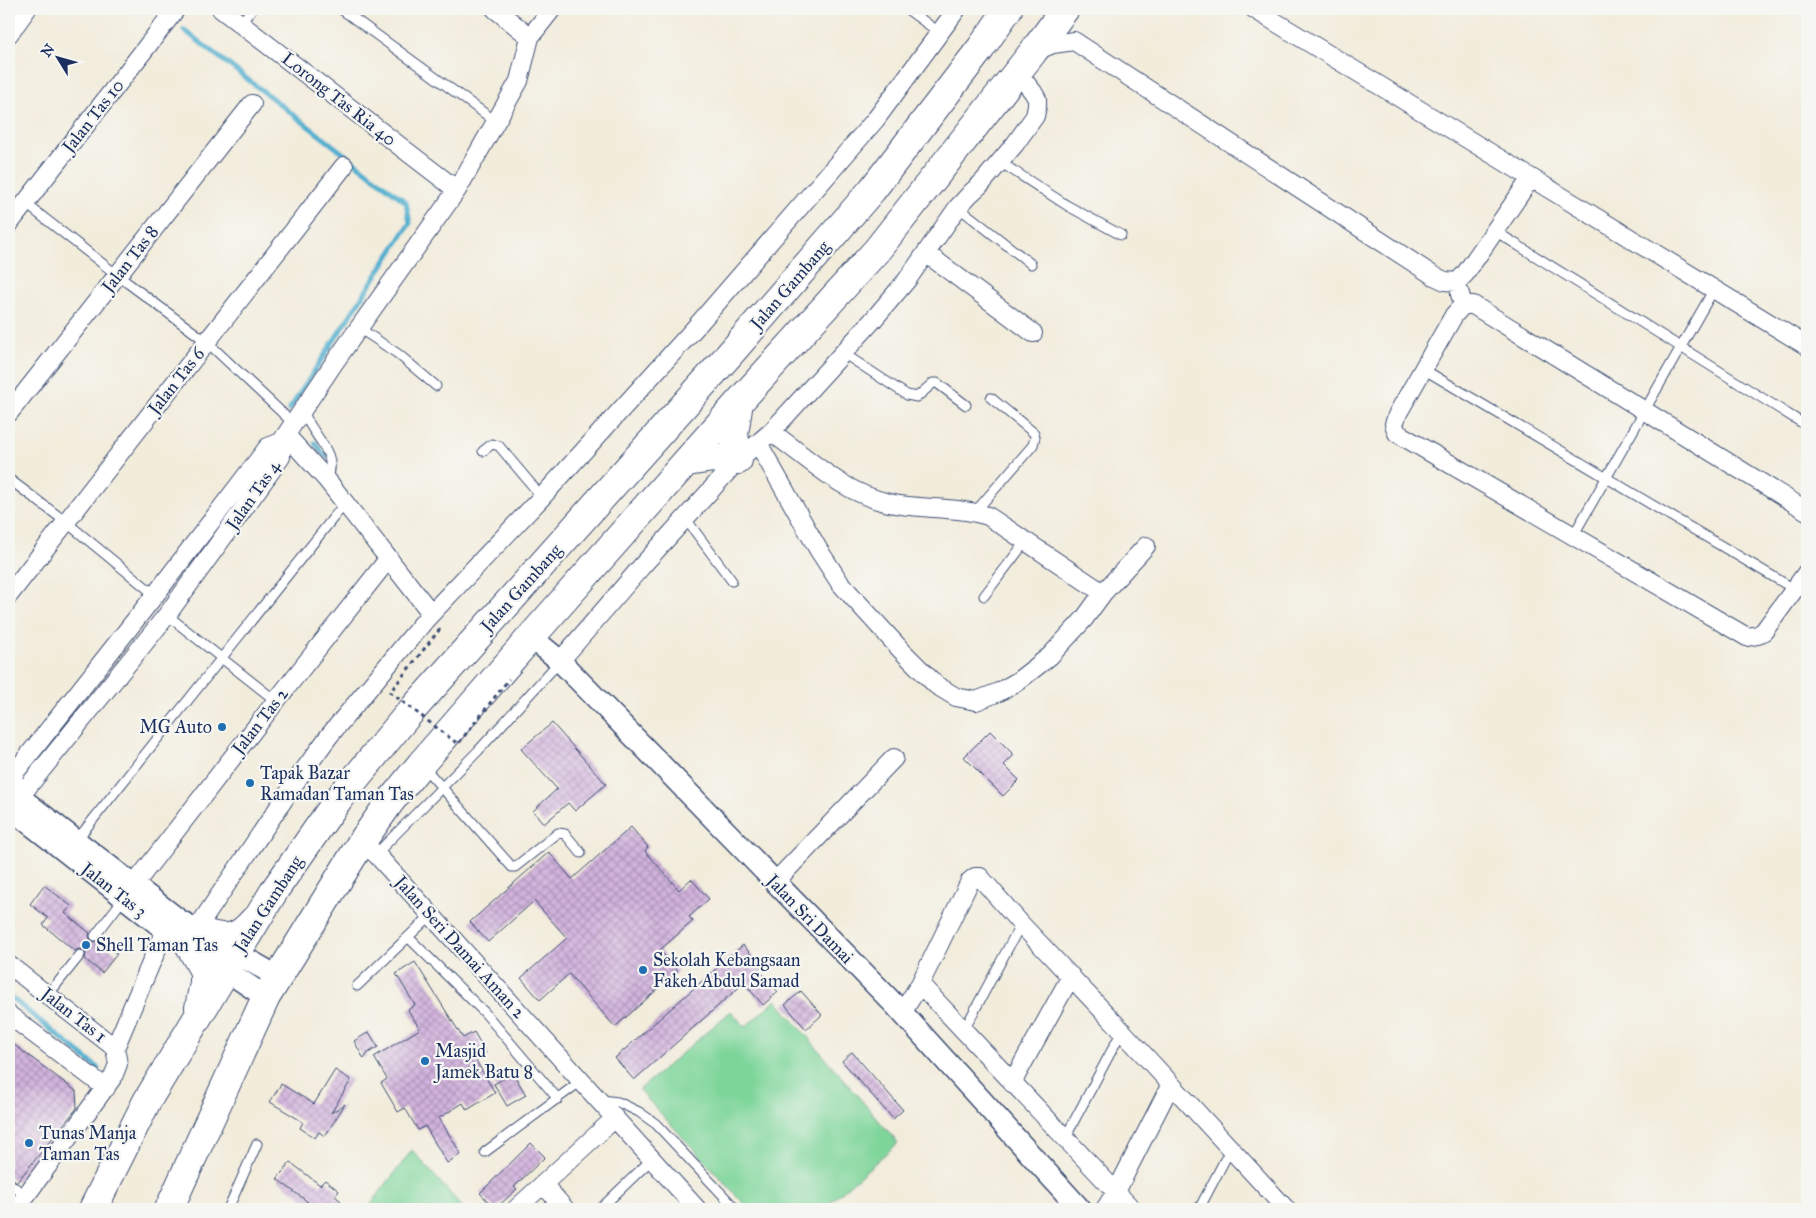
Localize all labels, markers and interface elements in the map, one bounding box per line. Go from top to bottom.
north arrow [32,32,82,82]
text: N [38,41,58,60]
street label: Lorong Tas Ria 40 [277,47,401,151]
street label: Jalan Tas 10 [56,75,129,159]
street label: Jalan Tas 8 [96,221,164,299]
street label: Jalan Gambang [744,236,836,336]
street label: Jalan Tas 6 [142,342,210,421]
street label: Jalan Tas 4 [220,455,286,536]
street label: Jalan Gambang [474,539,567,639]
street label: Jalan Tas 2 [226,683,294,761]
place label: MG Auto [140,716,212,738]
marker: MG Auto [216,721,228,733]
place label: Tapak Bazar Ramadan Taman Tas [260,762,414,805]
marker: Tapak Bazar Ramadan Taman Tas [244,777,256,789]
street label: Jalan Gambang [228,851,309,959]
street label: Jalan Tas 3 [75,856,151,923]
street label: Jalan Sri Damai [760,868,858,969]
street label: Jalan Seri Damai Aman 2 [388,870,530,1024]
place label: Shell Taman Tas [96,934,218,956]
marker: Shell Taman Tas [80,939,92,951]
place label: Sekolah Kebangsaan Fakeh Abdul Samad [653,949,801,992]
marker: Sekolah Kebangsaan Fakeh Abdul Samad [637,964,649,976]
street label: Jalan Tas 1 [35,981,111,1048]
place label: Masjid Jamek Batu 8 [433,1040,533,1084]
marker: Masjid Jamek Batu 8 [419,1055,431,1067]
place label: Tunas Manja Taman Tas [39,1122,137,1165]
marker: Tunas Manja Taman Tas [23,1137,35,1149]

